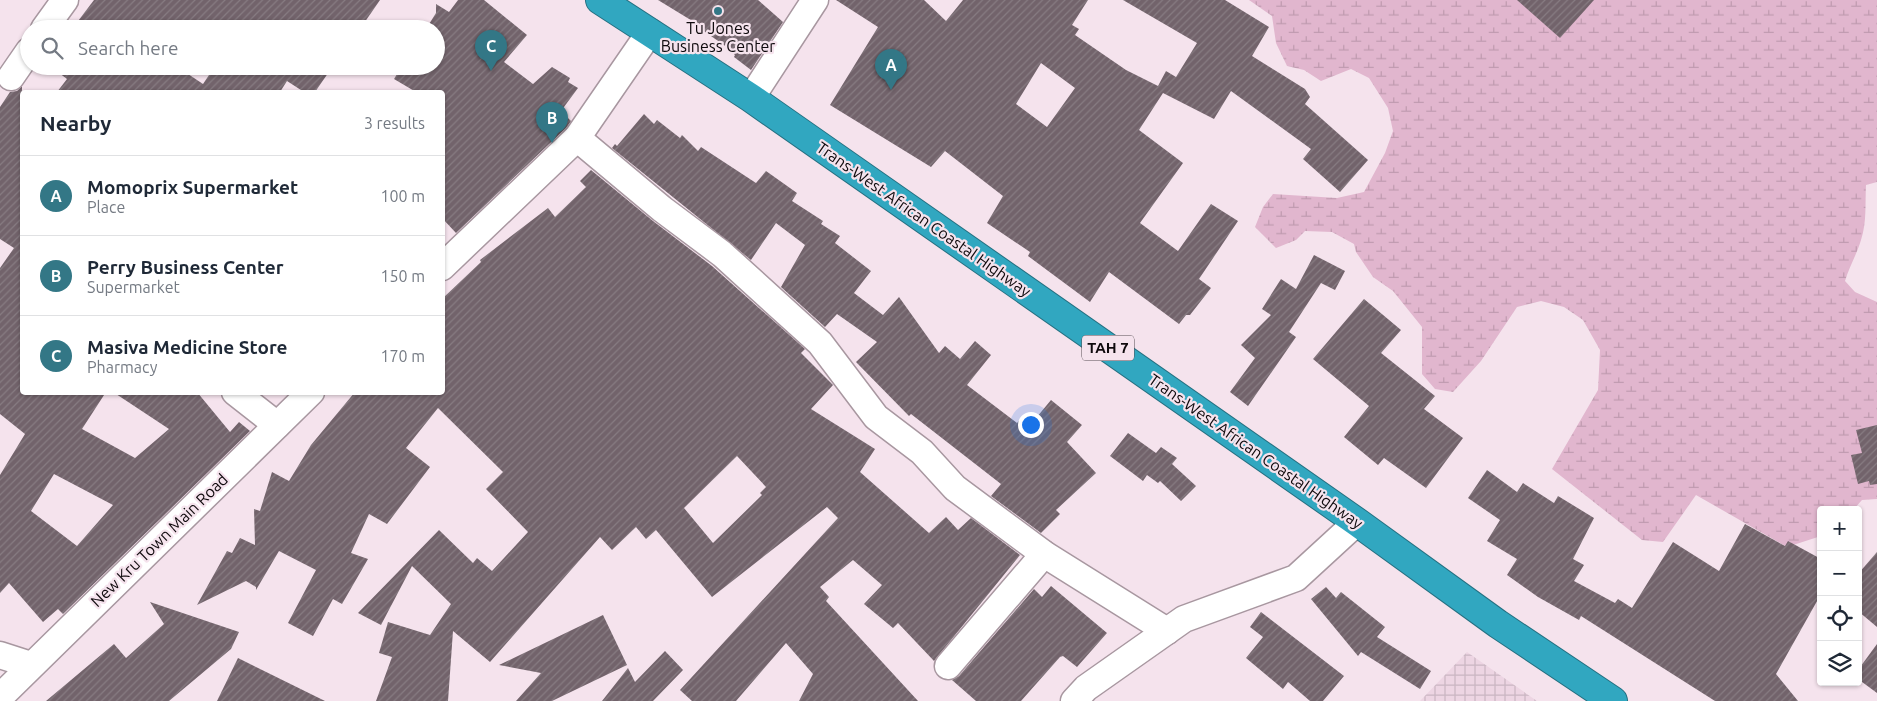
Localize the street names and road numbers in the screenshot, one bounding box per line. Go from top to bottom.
street label: Trans-West African Coastal Highway [814,138,1035,300]
road number: TAH 7 [1082,336,1134,360]
street label: Trans-West African Coastal Highway [1146,370,1367,532]
street label: New Kru Town Main Road [87,470,231,610]

